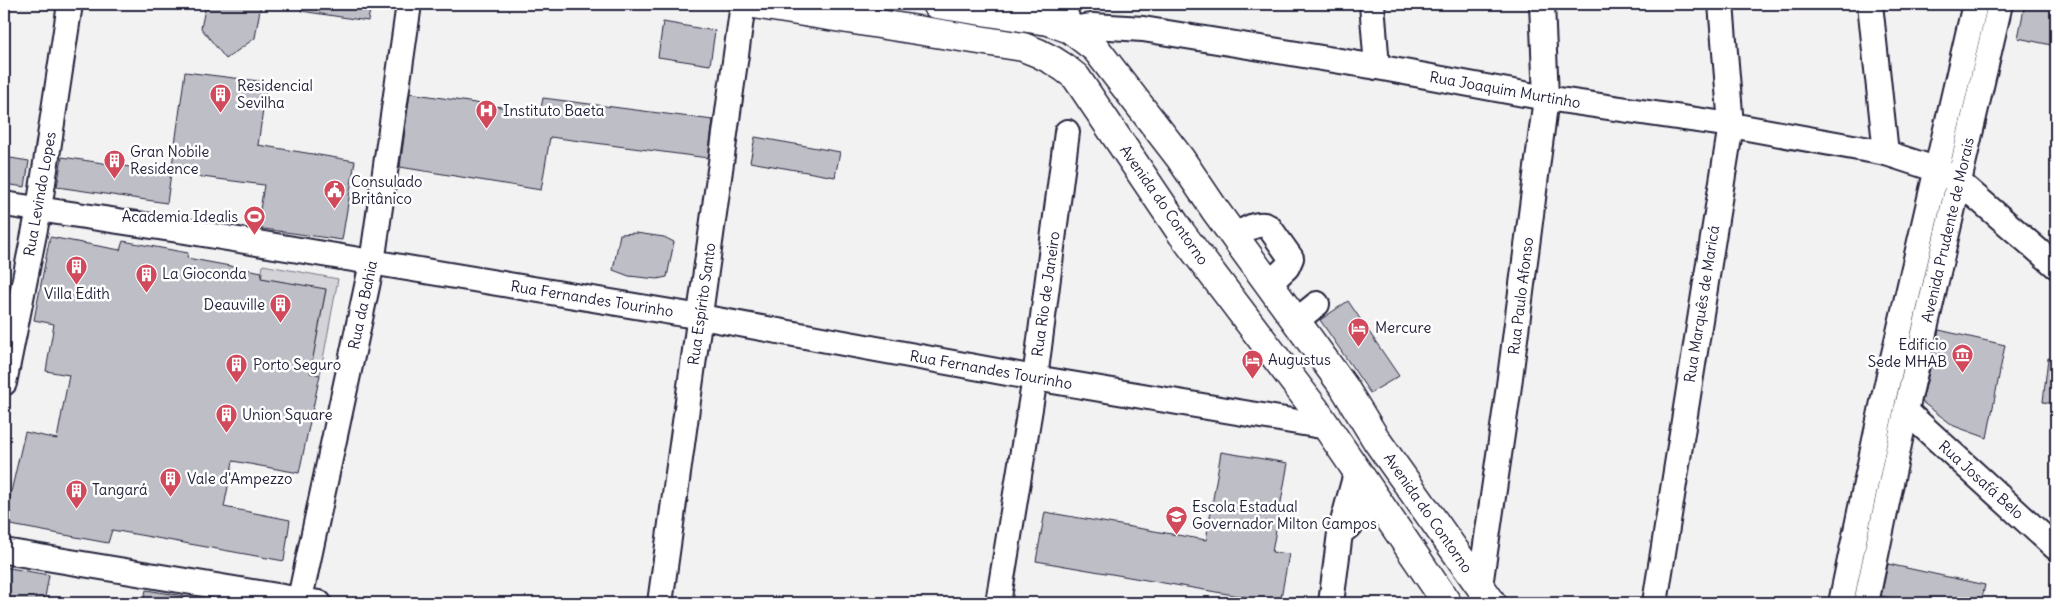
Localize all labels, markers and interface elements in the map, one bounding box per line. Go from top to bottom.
street label: Rua Joaquim Murtinho [1428,67,1582,112]
place label: Residencial Sevilha [237,76,313,112]
building icon: Residencial Sevilha [209,83,233,114]
hospital icon: Instituto Baeta [475,99,499,130]
place label: Instituto Baeta [503,101,605,120]
street label: Rua Levindo Lopes [19,130,60,258]
street label: Avenida Prudente de Morais [1917,135,1978,324]
street label: Avenida do Contorno [1116,141,1213,268]
place label: Gran Nobile Residence [130,142,209,178]
building icon: Gran Nobile Residence [102,149,126,180]
place label: Consulado Britânico [351,172,423,208]
public building icon: Consulado Britânico [323,179,347,210]
sports icon: Academia Idealis [242,205,266,236]
place label: Academia Idealis [122,207,238,226]
street label: Rua Marquês de Maricá [1680,224,1723,384]
street label: Rua Rio de Janeiro [1027,230,1064,358]
street label: Rua Paulo Afonso [1504,236,1537,356]
street label: Rua Espírito Santo [684,242,719,366]
building icon: Villa Edith [65,254,89,285]
street label: Rua da Bahia [344,258,381,351]
building icon: La Gioconda [134,262,158,293]
place label: La Gioconda [162,264,247,283]
street label: Rua Fernandes Tourinho [509,276,675,321]
place label: Villa Edith [44,284,110,303]
building icon: Deauville [269,293,293,324]
place label: Deauville [204,295,265,314]
hotel icon: Mercure [1347,316,1371,347]
place label: Mercure [1375,318,1431,337]
place label: Edificio Sede MHAB [1868,335,1947,371]
museum icon: Edificio Sede MHAB [1951,342,1975,373]
street label: Rua Fernandes Tourinho [908,346,1074,393]
hotel icon: Augustus [1240,348,1264,379]
place label: Augustus [1268,350,1331,369]
building icon: Porto Seguro [225,353,249,384]
place label: Porto Seguro [253,355,341,374]
building icon: Union Square [214,403,238,434]
place label: Union Square [242,405,333,424]
street label: Rua Josafá Belo [1935,436,2028,523]
street label: Avenida do Contorno [1380,449,1477,576]
building icon: Vale d'Ampezzo [159,467,183,498]
place label: Vale d'Ampezzo [187,469,293,488]
building icon: Tangará [64,478,88,509]
place label: Tangará [92,480,148,499]
place label: Escola Estadual Governador Milton Campos [1192,497,1377,533]
school or university icon: Escola Estadual Governador Milton Campos [1164,504,1188,535]

